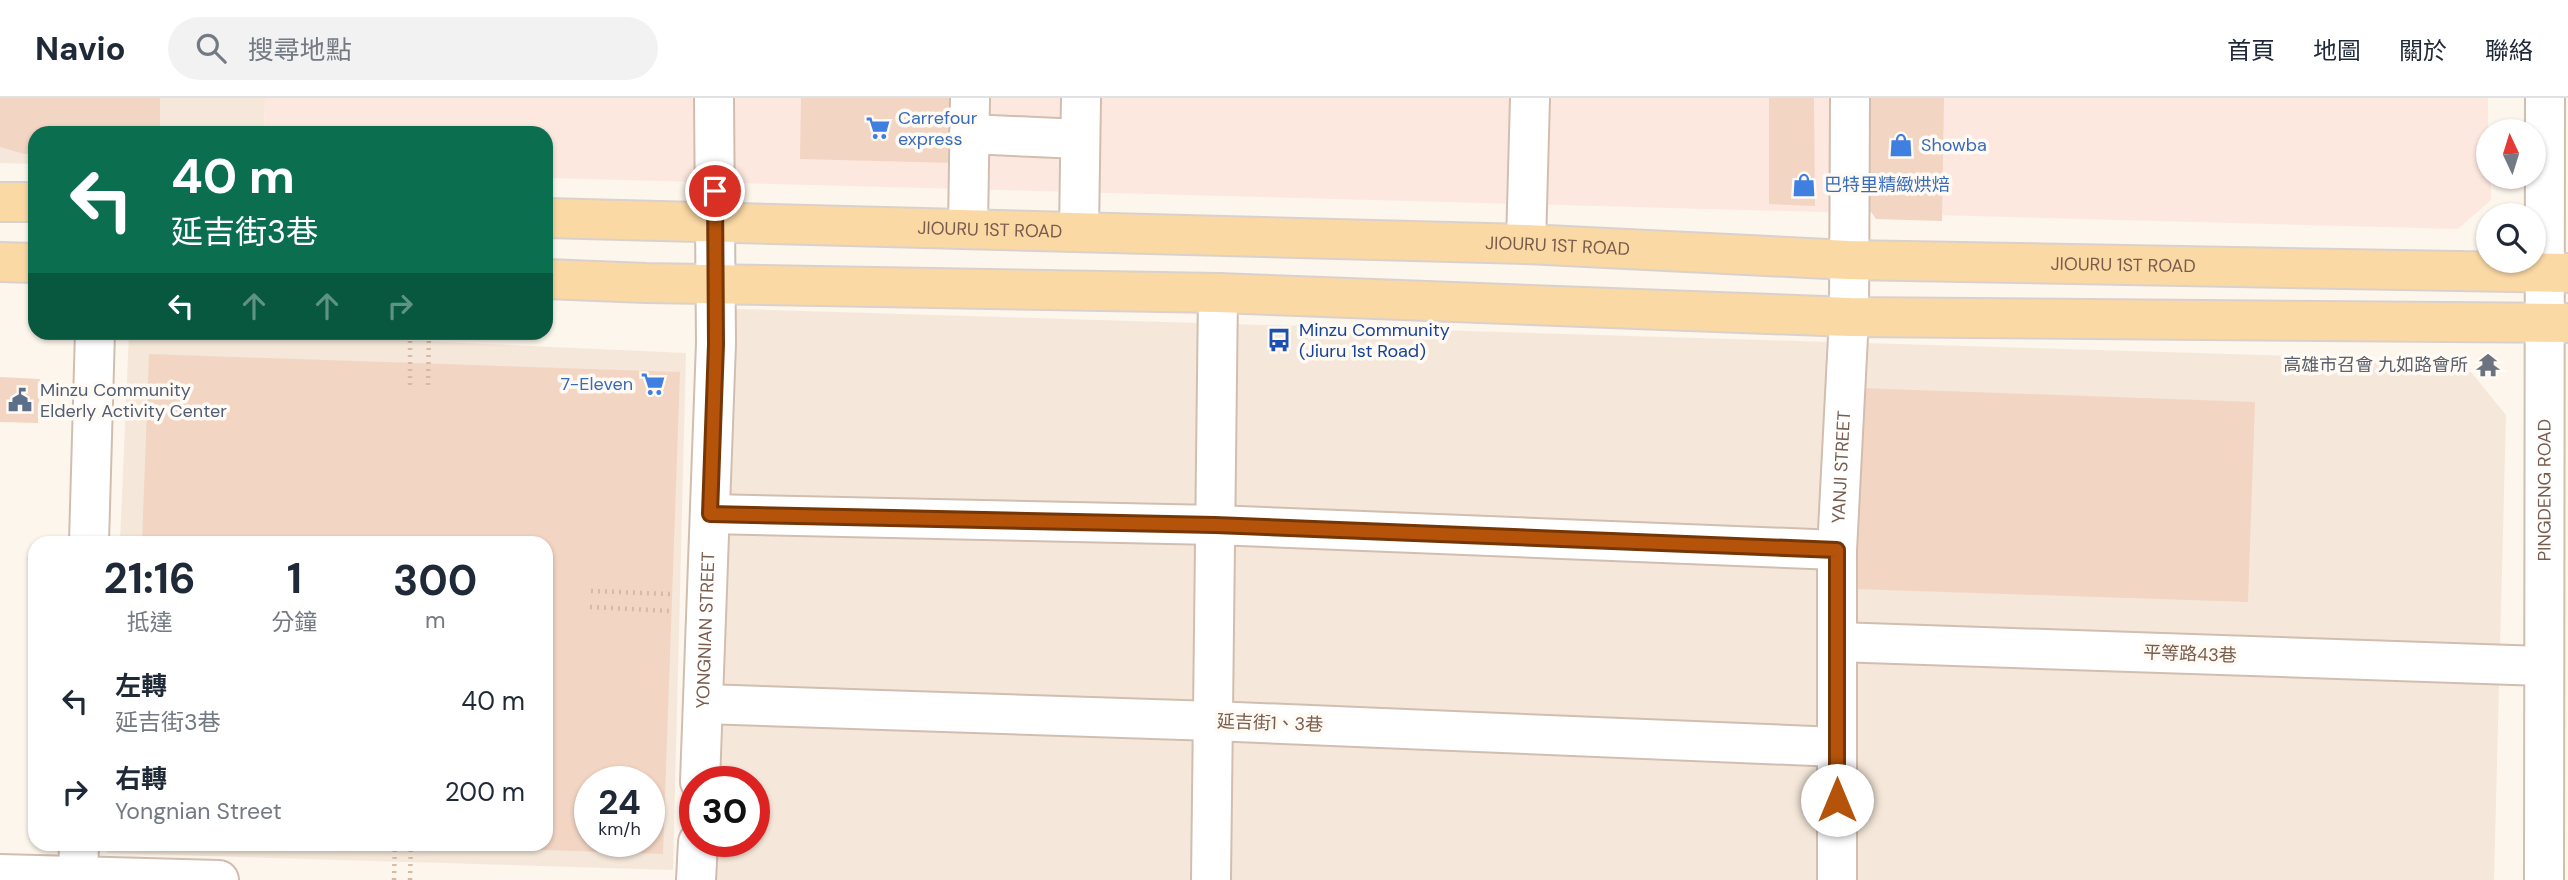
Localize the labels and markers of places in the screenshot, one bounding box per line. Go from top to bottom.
place label: Carrefour express [898,106,978,151]
supermarket icon: Carrefour express [864,114,892,142]
shop icon: Showba [1887,131,1915,159]
place label: Showba [1921,133,1987,157]
pin [685,161,745,221]
shop icon: 巴特里精緻烘焙 [1790,171,1818,199]
place label: 巴特里精緻烘焙 [1824,173,1950,197]
place label: Minzu Community (Jiuru 1st Road) [1299,318,1450,363]
bus stop icon: Minzu Community (Jiuru 1st Road) [1265,326,1293,354]
temple icon: 高雄市召會 九如路會所 [2474,351,2502,379]
place label: 高雄市召會 九如路會所 [2283,353,2468,377]
supermarket icon: 7-Eleven [639,370,667,398]
place label: 7-Eleven [561,372,633,396]
place label: Minzu Community Elderly Activity Center [40,378,227,423]
public building icon: Minzu Community Elderly Activity Center [6,386,34,414]

